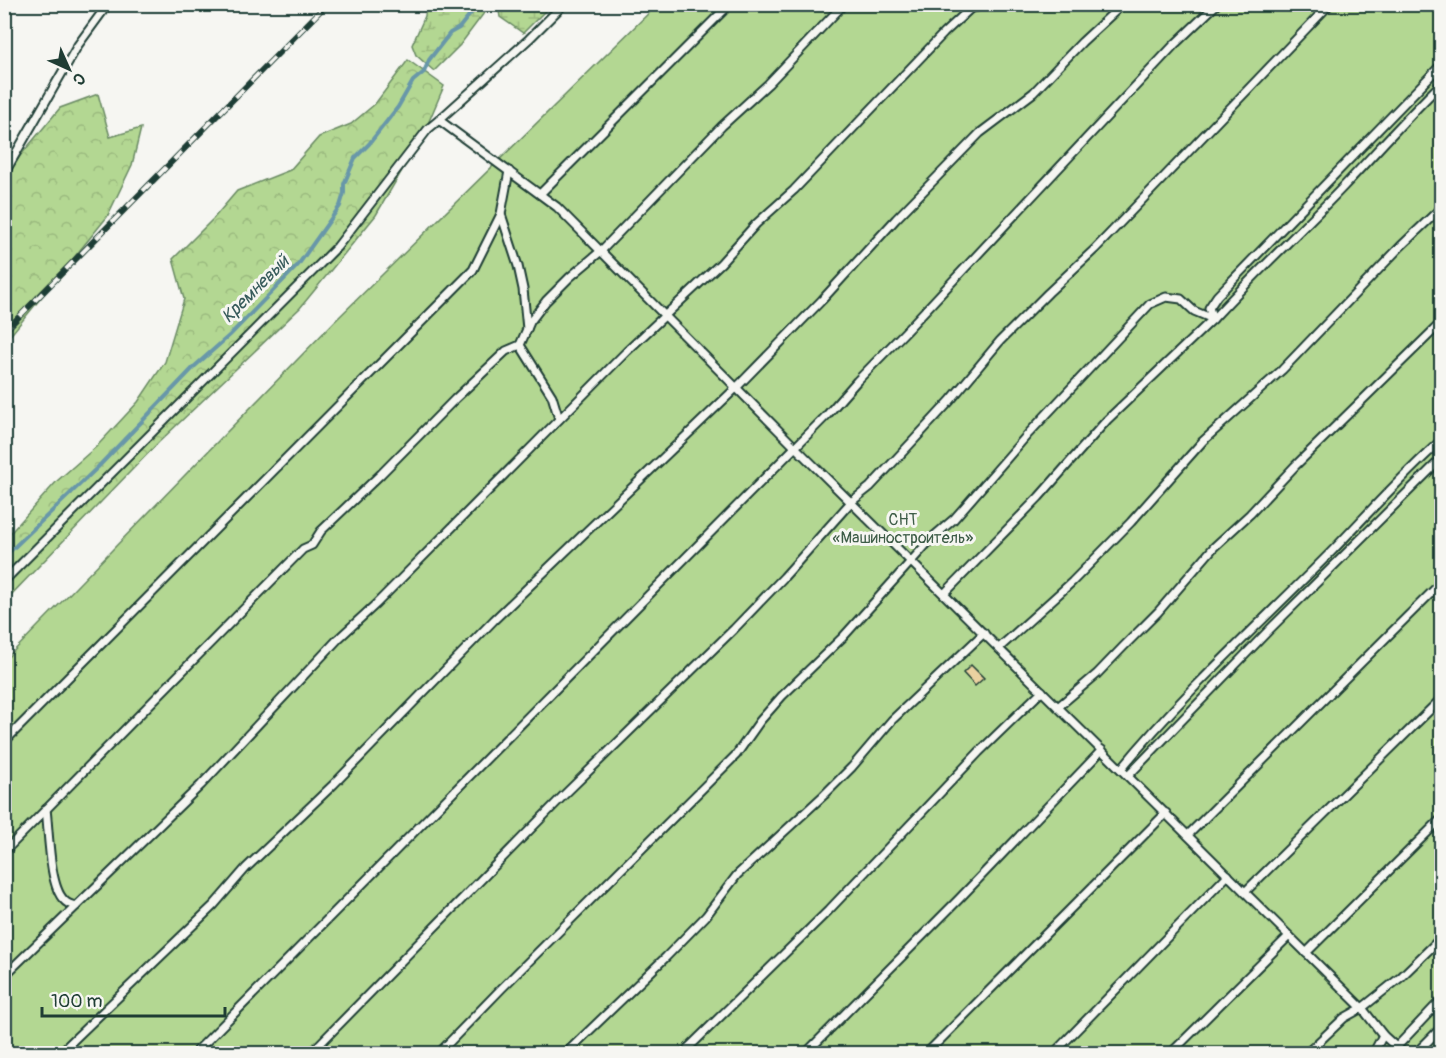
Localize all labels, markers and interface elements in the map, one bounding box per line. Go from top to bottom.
north arrow [39,39,99,99]
text: С [68,68,89,90]
water label: Кремневый [217,250,295,328]
park label: СНТ «Машиностроитель» [833,510,973,548]
scale bar [42,980,225,1018]
text: 100 m [51,990,103,1013]

